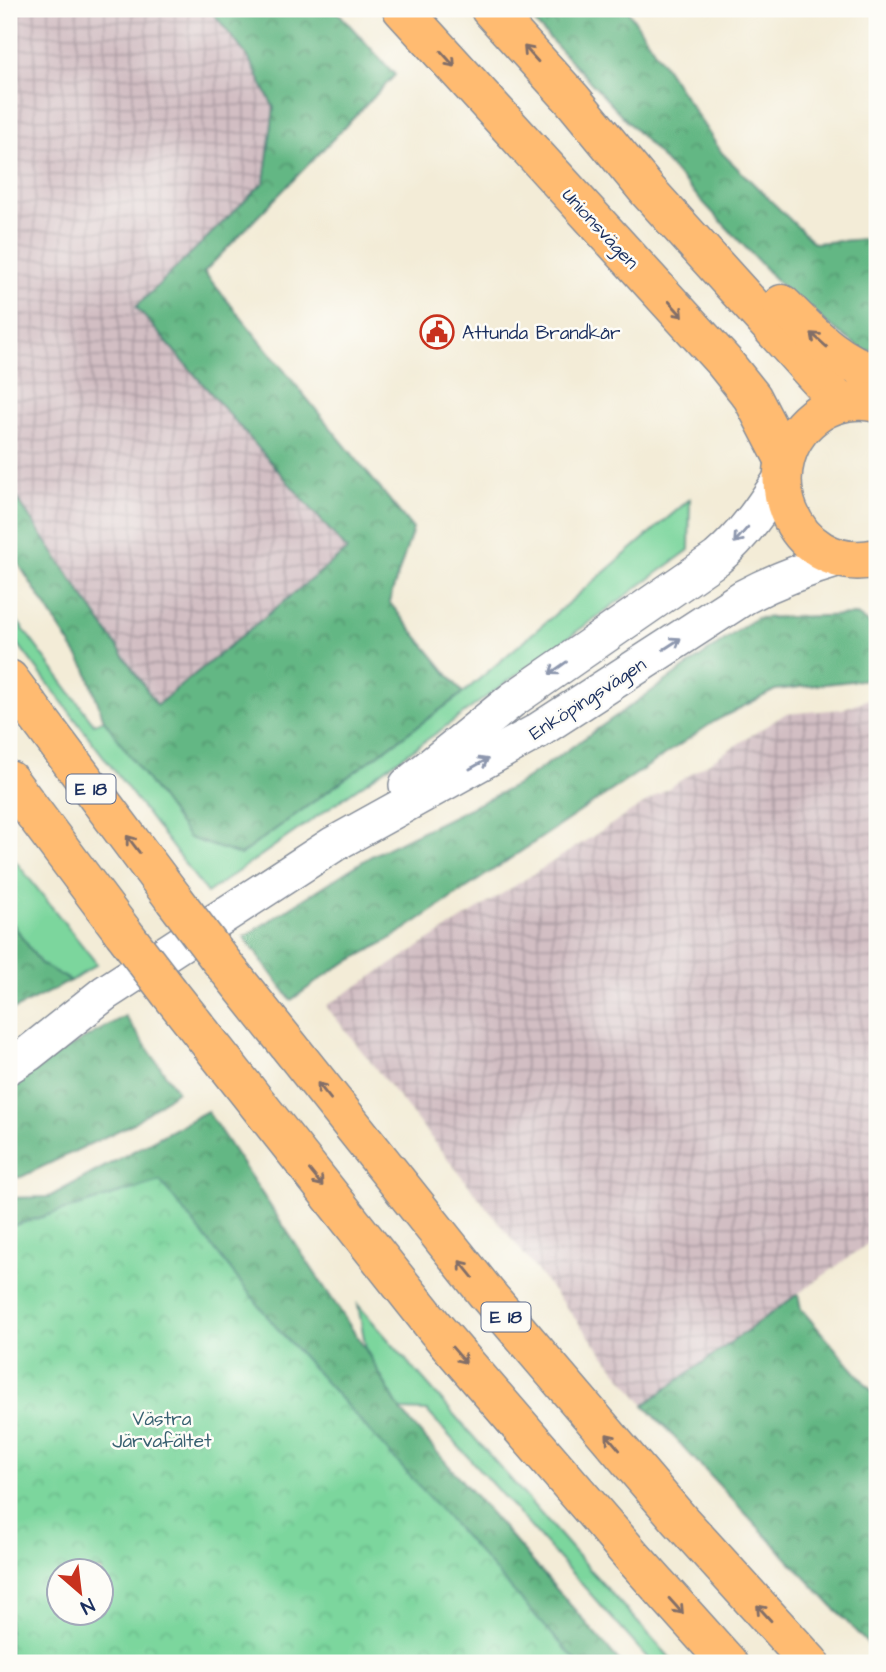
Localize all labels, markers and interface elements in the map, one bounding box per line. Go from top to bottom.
one-way arrow [523,46,540,63]
one-way arrow [439,50,456,67]
street label: Unionsvägen [555,183,645,276]
one-way arrow [667,300,684,317]
public building icon: Attunda Brandkår [418,313,456,351]
place label: Attunda Brandkår [462,320,621,347]
one-way arrow [810,332,828,348]
one-way arrow [733,525,749,543]
one-way arrow [662,636,681,651]
street label: Enköpingsvägen [524,651,652,748]
one-way arrow [549,661,568,675]
one-way arrow [468,757,489,770]
road number: E 18 [66,774,116,804]
one-way arrow [126,835,141,854]
one-way arrow [316,1083,332,1101]
one-way arrow [308,1169,323,1187]
one-way arrow [459,1260,474,1278]
road number: E 18 [482,1302,530,1332]
one-way arrow [451,1346,466,1364]
park label: Västra Järvafältet [112,1406,212,1455]
one-way arrow [605,1434,621,1452]
north arrow [46,1556,116,1626]
text: N [76,1591,99,1620]
one-way arrow [668,1597,685,1614]
one-way arrow [756,1604,772,1622]

